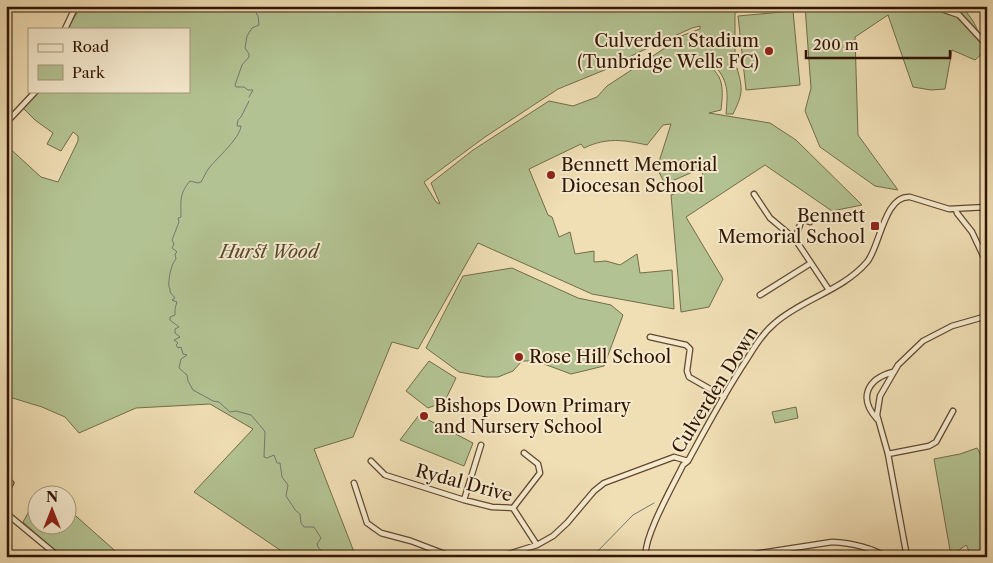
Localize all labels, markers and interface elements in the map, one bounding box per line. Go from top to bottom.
legend [28,28,190,92]
scale bar [806,28,949,60]
place label: Culverden Stadium (Tunbridge Wells FC) [577,30,759,73]
text: 200 m [813,35,859,54]
text: Road [72,37,109,56]
marker: Culverden Stadium (Tunbridge Wells FC) [763,45,775,57]
text: Park [72,63,106,82]
place label: Bennett Memorial Diocesan School [561,154,717,197]
marker: Bennett Memorial Diocesan School [545,169,557,181]
place label: Bennett Memorial School [718,205,866,248]
marker: Bennett Memorial School [869,220,881,232]
park label: Hurst Wood [217,241,321,263]
street label: Culverden Down [667,323,763,457]
place label: Rose Hill School [529,346,671,368]
marker: Rose Hill School [513,351,525,363]
place label: Bishops Down Primary and Nursery School [434,395,632,438]
marker: Bishops Down Primary and Nursery School [418,410,430,422]
street label: Rydal Drive [413,460,515,506]
north arrow [28,486,78,536]
text: N [46,488,58,506]

